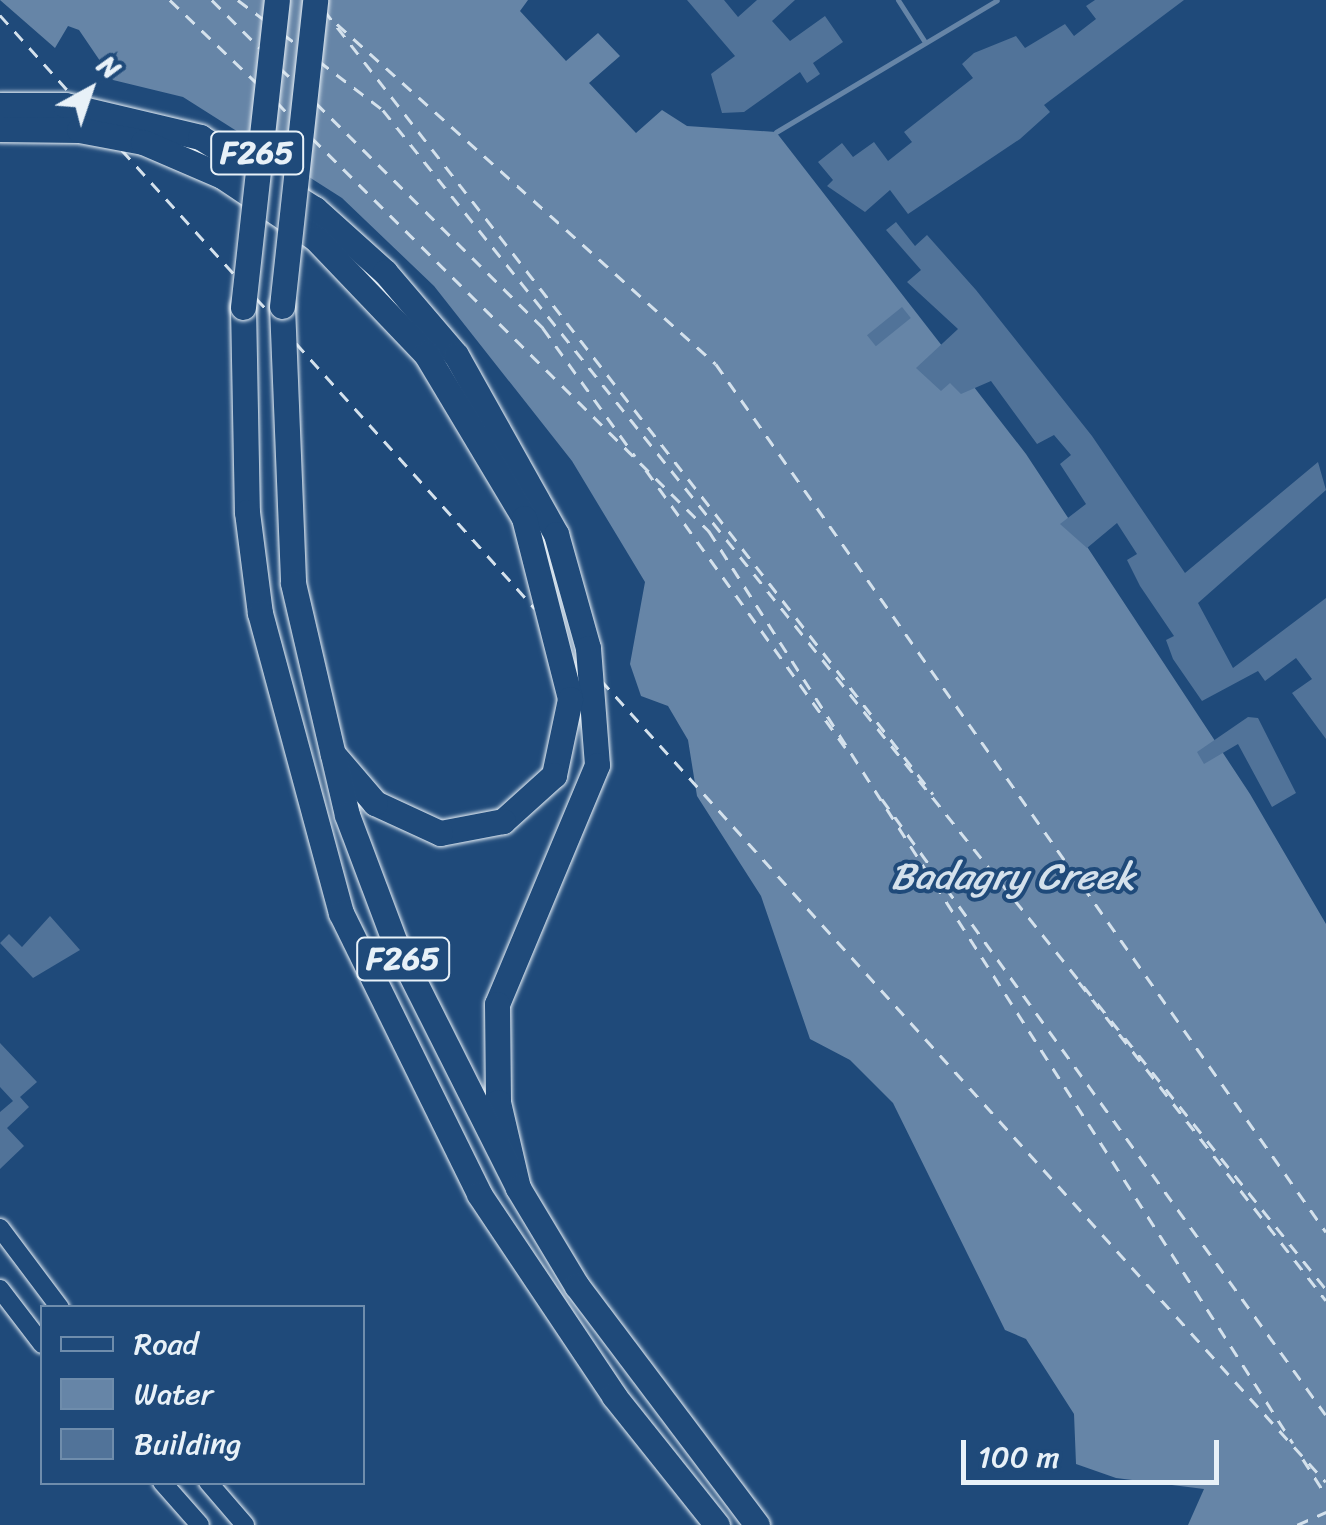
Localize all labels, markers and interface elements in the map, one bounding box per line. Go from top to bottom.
north arrow [40,40,140,140]
text: N [86,42,133,92]
road number: F265 [210,126,304,180]
water label: Badagry Creek [890,854,1136,900]
road number: F265 [356,932,450,986]
legend [40,1305,365,1485]
text: Road [134,1317,198,1371]
text: Water [134,1367,213,1421]
text: Building [134,1417,241,1471]
scale bar [966,1420,1224,1482]
text: 100 m [978,1430,1060,1484]

